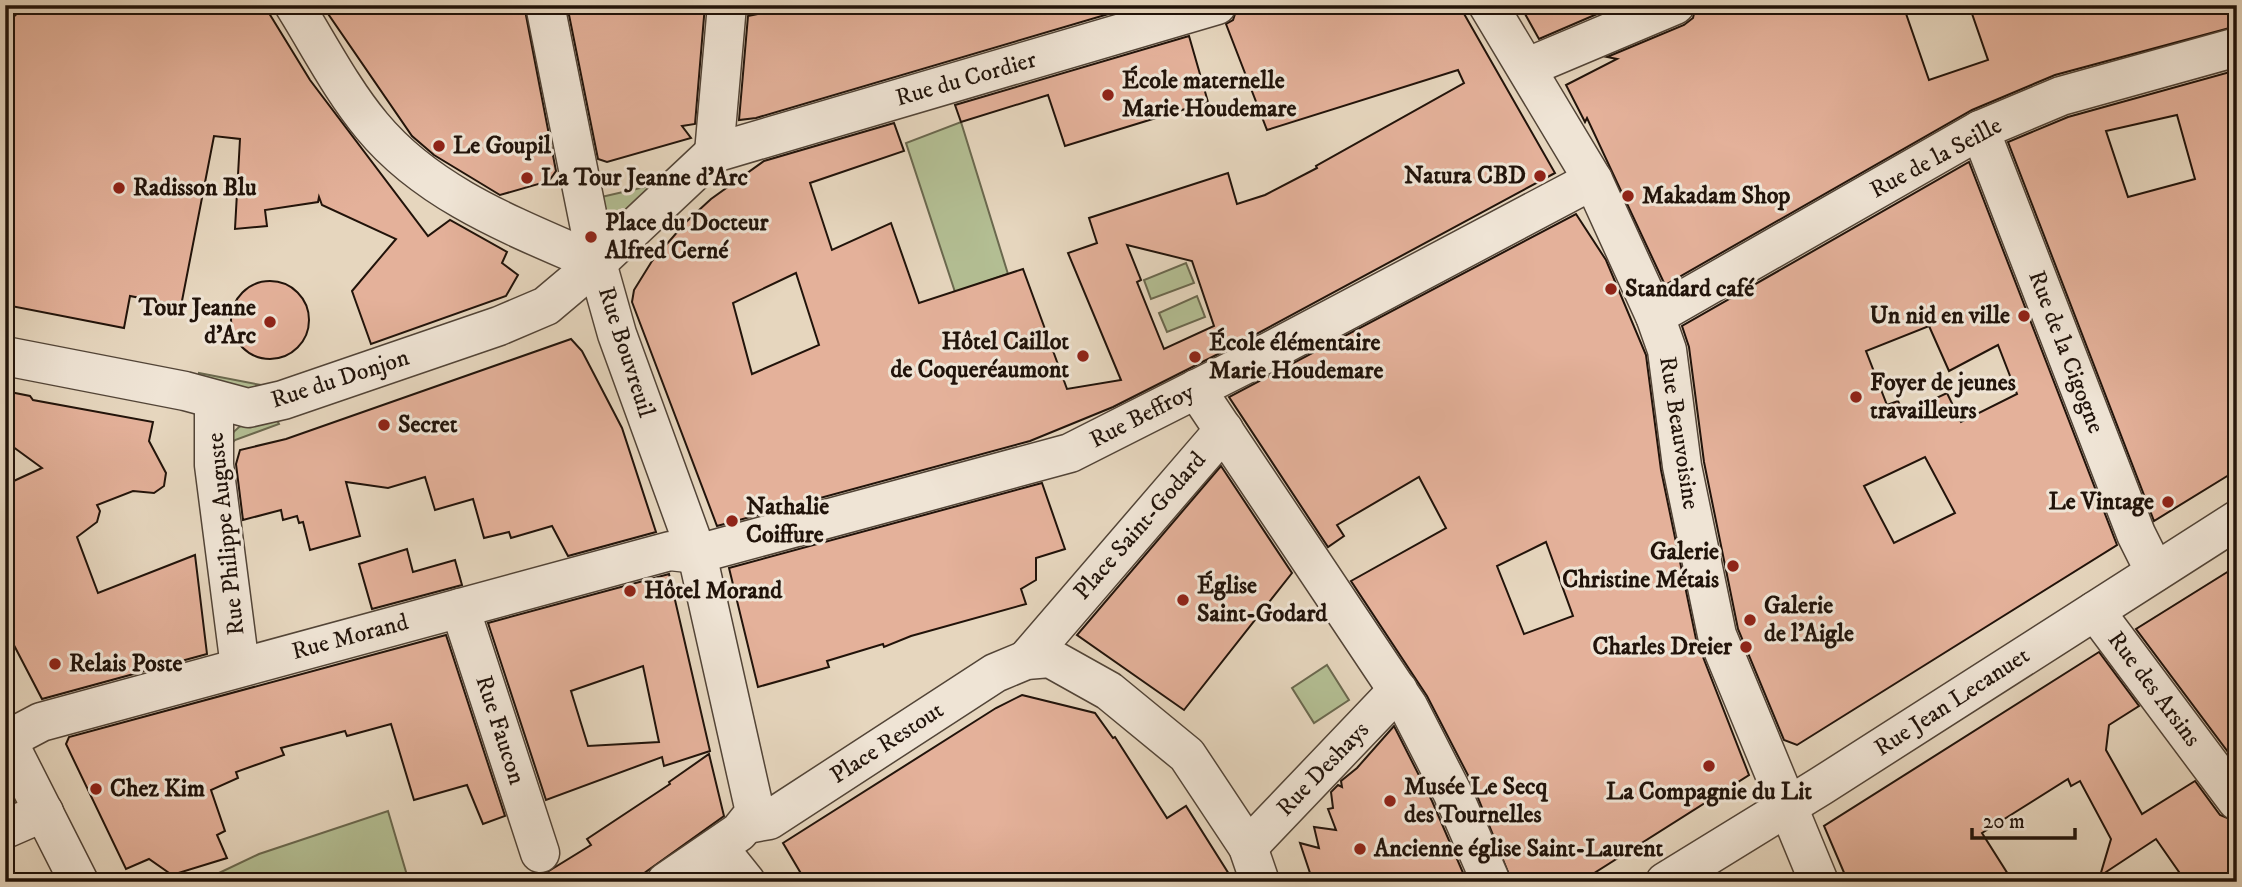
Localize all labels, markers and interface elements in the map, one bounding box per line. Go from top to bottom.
street label: Rue du Cordier [892,45,1040,113]
place label: École maternelle Marie Houdemare [1122,65,1296,124]
marker: École maternelle Marie Houdemare [1100,87,1116,103]
street label: Rue de la Seille [1865,111,2007,205]
place label: Le Goupil [453,131,552,161]
marker: Le Goupil [431,138,447,154]
place label: Natura CBD [1404,161,1526,191]
place label: La Tour Jeanne d'Arc [541,163,748,193]
marker: Natura CBD [1532,168,1548,184]
marker: La Tour Jeanne d'Arc [519,170,535,186]
place label: Radisson Blu [133,173,257,203]
marker: Radisson Blu [111,180,127,196]
place label: Makadam Shop [1642,181,1790,211]
marker: Makadam Shop [1620,188,1636,204]
place label: Place du Docteur Alfred Cerné [604,208,769,266]
marker: Place du Docteur Alfred Cerné [583,229,599,245]
street label: Rue de la Cigogne [2021,266,2111,438]
place label: Standard café [1625,274,1755,304]
marker: Standard café [1603,281,1619,297]
street label: Rue Bouvreuil [591,283,661,422]
place label: Tour Jeanne d'Arc [138,293,257,351]
place label: Un nid en ville [1870,301,2010,331]
marker: Un nid en ville [2016,308,2032,324]
marker: Tour Jeanne d'Arc [262,314,278,330]
place label: Hôtel Caillot de Coqueréaumont [891,327,1069,385]
place label: École élémentaire Marie Houdemare [1209,327,1383,386]
street label: Rue du Donjon [267,342,413,415]
marker: Hôtel Caillot de Coqueréaumont [1075,348,1091,364]
marker: École élémentaire Marie Houdemare [1187,349,1203,365]
street label: Rue Beauvoisine [1652,354,1706,512]
place label: Foyer de jeunes travailleurs [1870,368,2016,426]
street label: Rue Beffroy [1085,377,1200,455]
marker: Foyer de jeunes travailleurs [1848,389,1864,405]
place label: Secret [398,410,458,440]
marker: Secret [376,417,392,433]
street label: Rue Philippe Auguste [200,431,252,637]
street label: Place Saint-Godard [1067,446,1213,606]
place label: Le Vintage [2049,487,2154,517]
place label: Nathalie Coiffure [746,492,829,550]
marker: Le Vintage [2160,494,2176,510]
marker: Nathalie Coiffure [724,513,740,529]
place label: Galerie Christine Métais [1562,537,1719,595]
marker: Galerie Christine Métais [1725,558,1741,574]
place label: Église Saint-Godard [1197,570,1328,629]
place label: Hôtel Morand [644,576,783,606]
marker: Hôtel Morand [622,583,638,599]
place label: Galerie de l'Aigle [1764,591,1854,649]
marker: Église Saint-Godard [1175,592,1191,608]
street label: Rue Morand [288,607,412,667]
marker: Galerie de l'Aigle [1742,612,1758,628]
street label: Rue des Arsins [2101,625,2207,753]
place label: Charles Dreier [1592,632,1733,662]
marker: Charles Dreier [1738,639,1754,655]
street label: Rue Jean Lecanuet [1869,641,2035,763]
place label: Relais Poste [69,649,182,679]
marker: Relais Poste [47,656,63,672]
street label: Rue Faucon [468,672,532,789]
street label: Place Restout [825,695,950,791]
street label: Rue Deshays [1270,715,1376,823]
marker: La Compagnie du Lit [1701,758,1717,774]
place label: Musée Le Secq des Tournelles [1404,772,1548,830]
place label: Chez Kim [110,774,205,804]
place label: La Compagnie du Lit [1606,777,1812,807]
marker: Chez Kim [88,781,104,797]
marker: Musée Le Secq des Tournelles [1382,793,1398,809]
scale bar [1972,796,2076,840]
text: 20 m [1983,809,2025,835]
place label: Ancienne église Saint-Laurent [1373,834,1664,864]
marker: Ancienne église Saint-Laurent [1352,841,1368,857]

